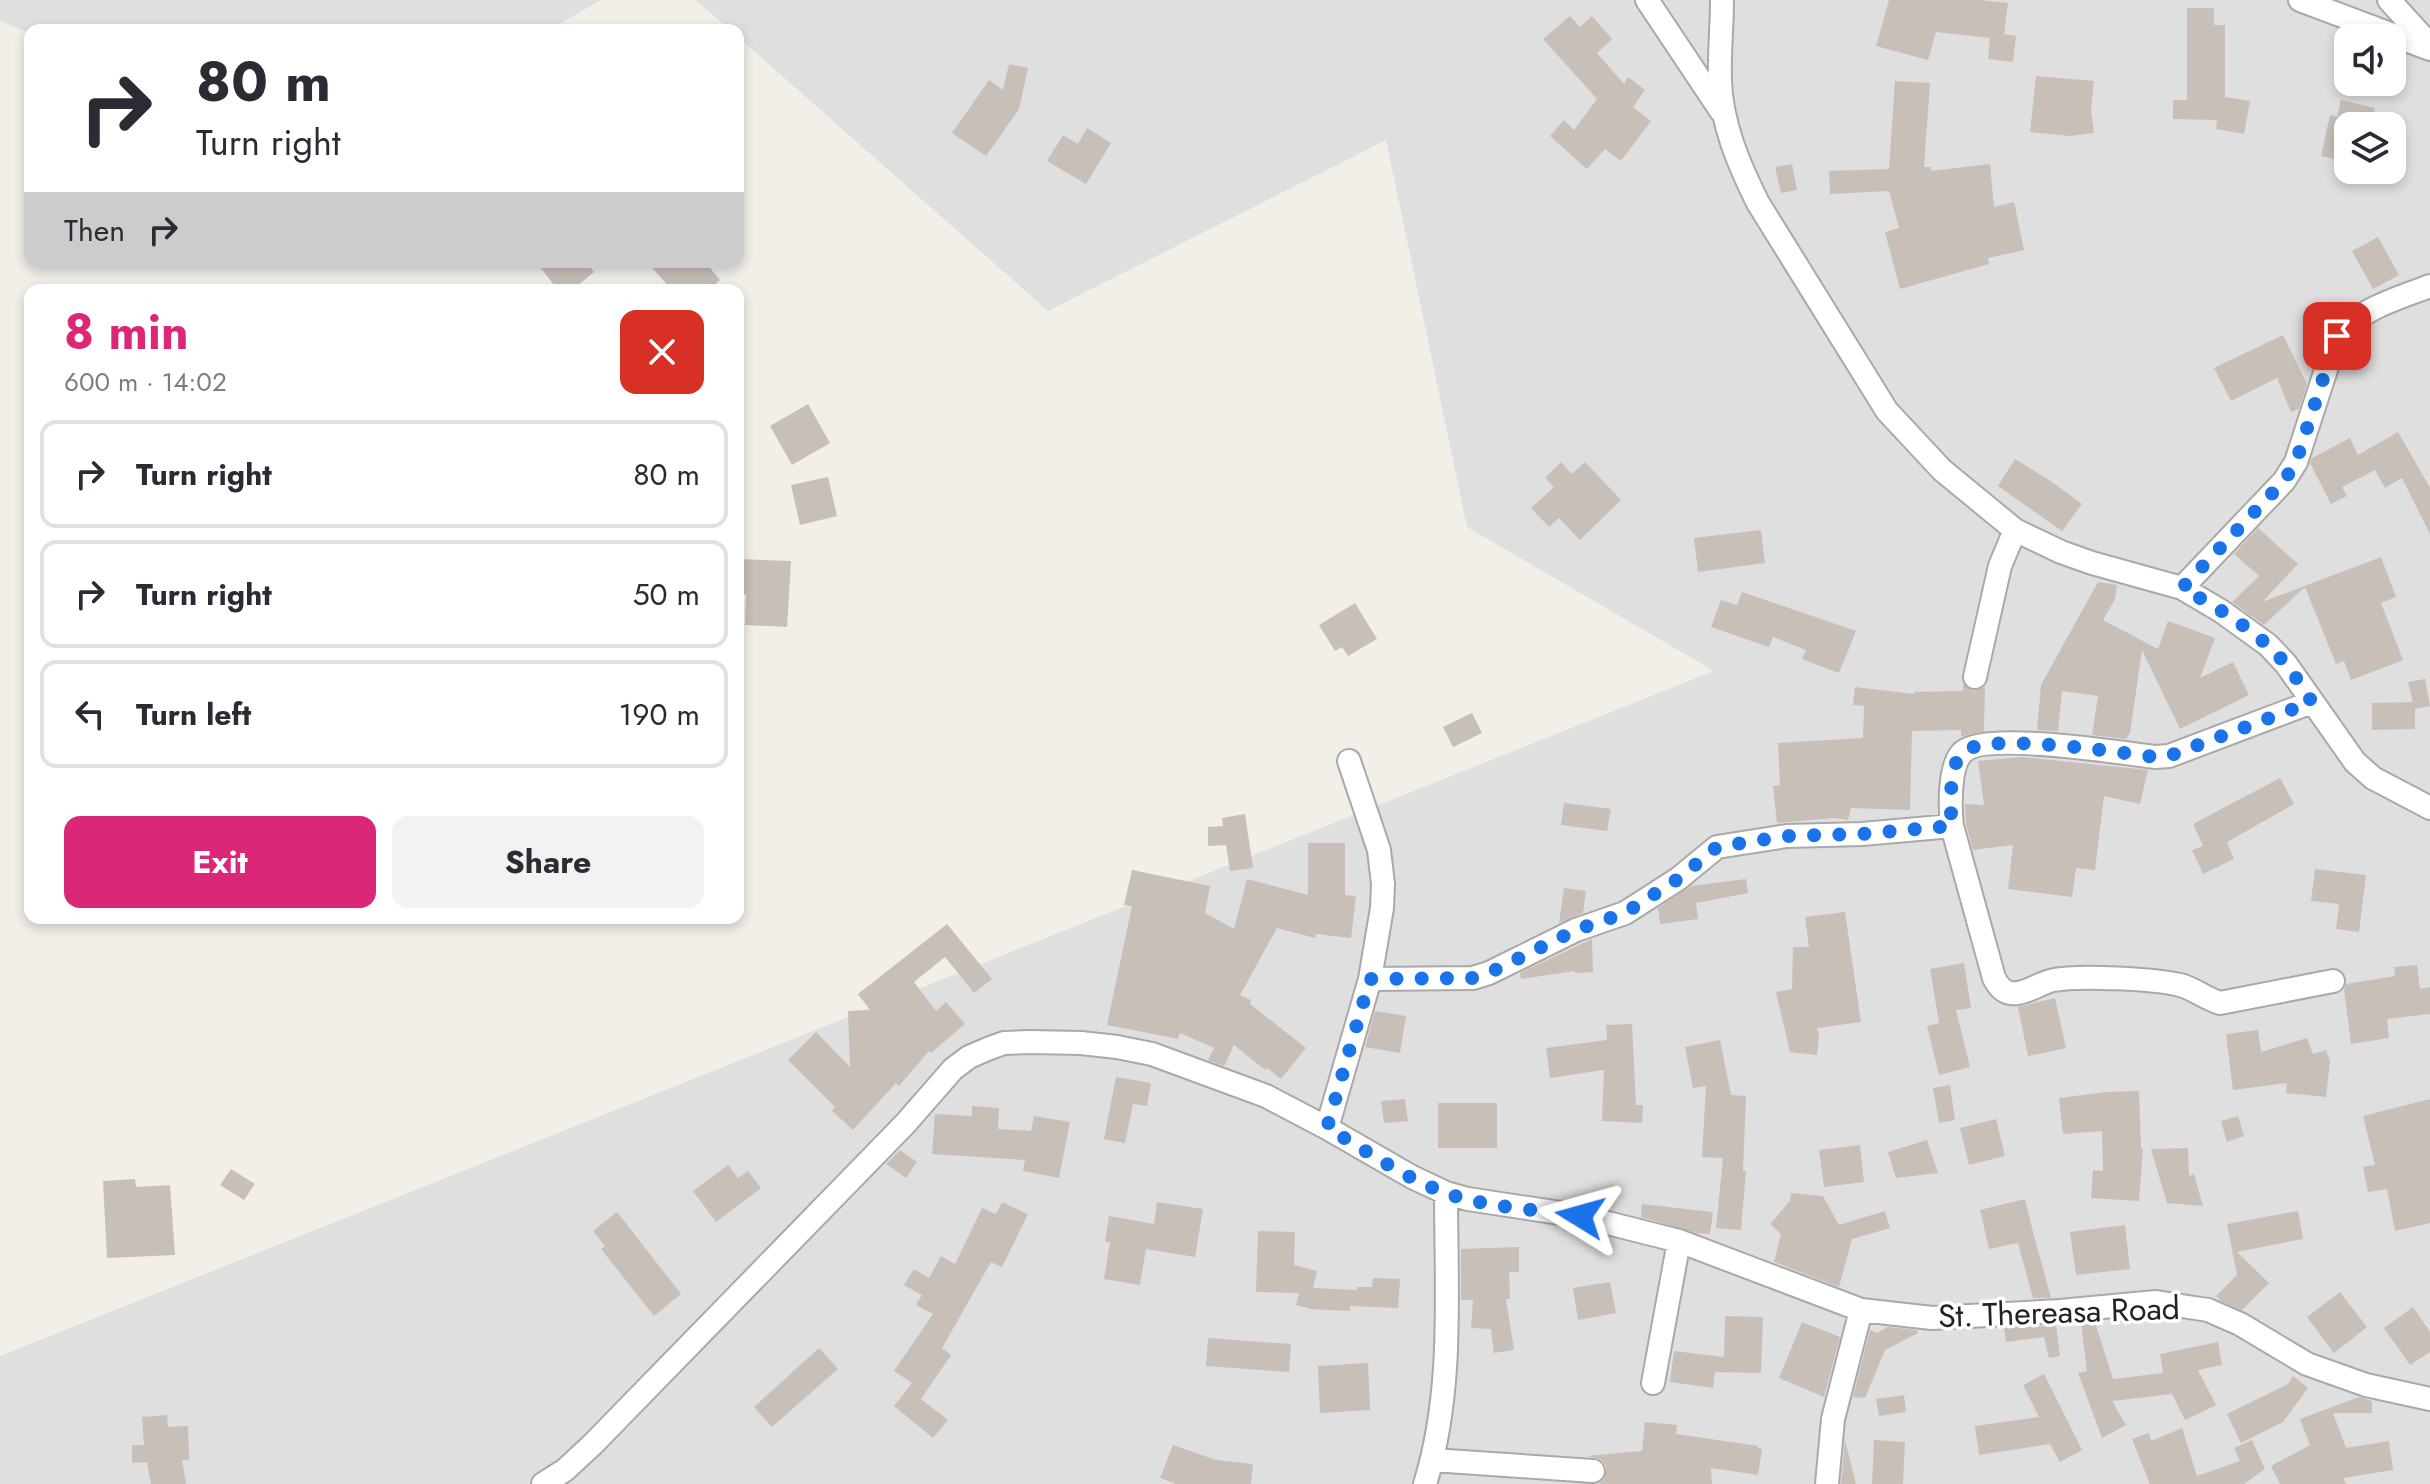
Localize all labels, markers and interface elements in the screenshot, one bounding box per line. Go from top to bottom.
map controls [2334,24,2406,184]
button: sound [2334,24,2406,96]
text: 80 m [196,41,331,122]
icon: right [64,56,168,160]
button: layers [2334,112,2406,184]
text: Turn right [196,116,341,168]
icon: right [141,208,185,252]
text: Then [64,209,125,252]
text: 8 min [64,298,189,367]
pin [2303,302,2371,370]
button: close [620,310,704,394]
icon: arrive [2315,314,2359,358]
text: 600 m · 14:02 [64,363,227,401]
icon: right [68,452,112,496]
text: Turn right [136,453,272,496]
text: 80 m [633,453,700,496]
icon: right [68,572,112,616]
text: Turn right [136,573,272,616]
text: 50 m [633,573,700,616]
icon: left [68,692,112,736]
text: Turn left [136,693,251,736]
text: 190 m [619,693,700,736]
button: Exit [64,816,376,908]
button: Share [392,816,704,908]
position arrow [1538,1174,1622,1258]
street label: St. Thereasa Road [1937,1285,2181,1339]

